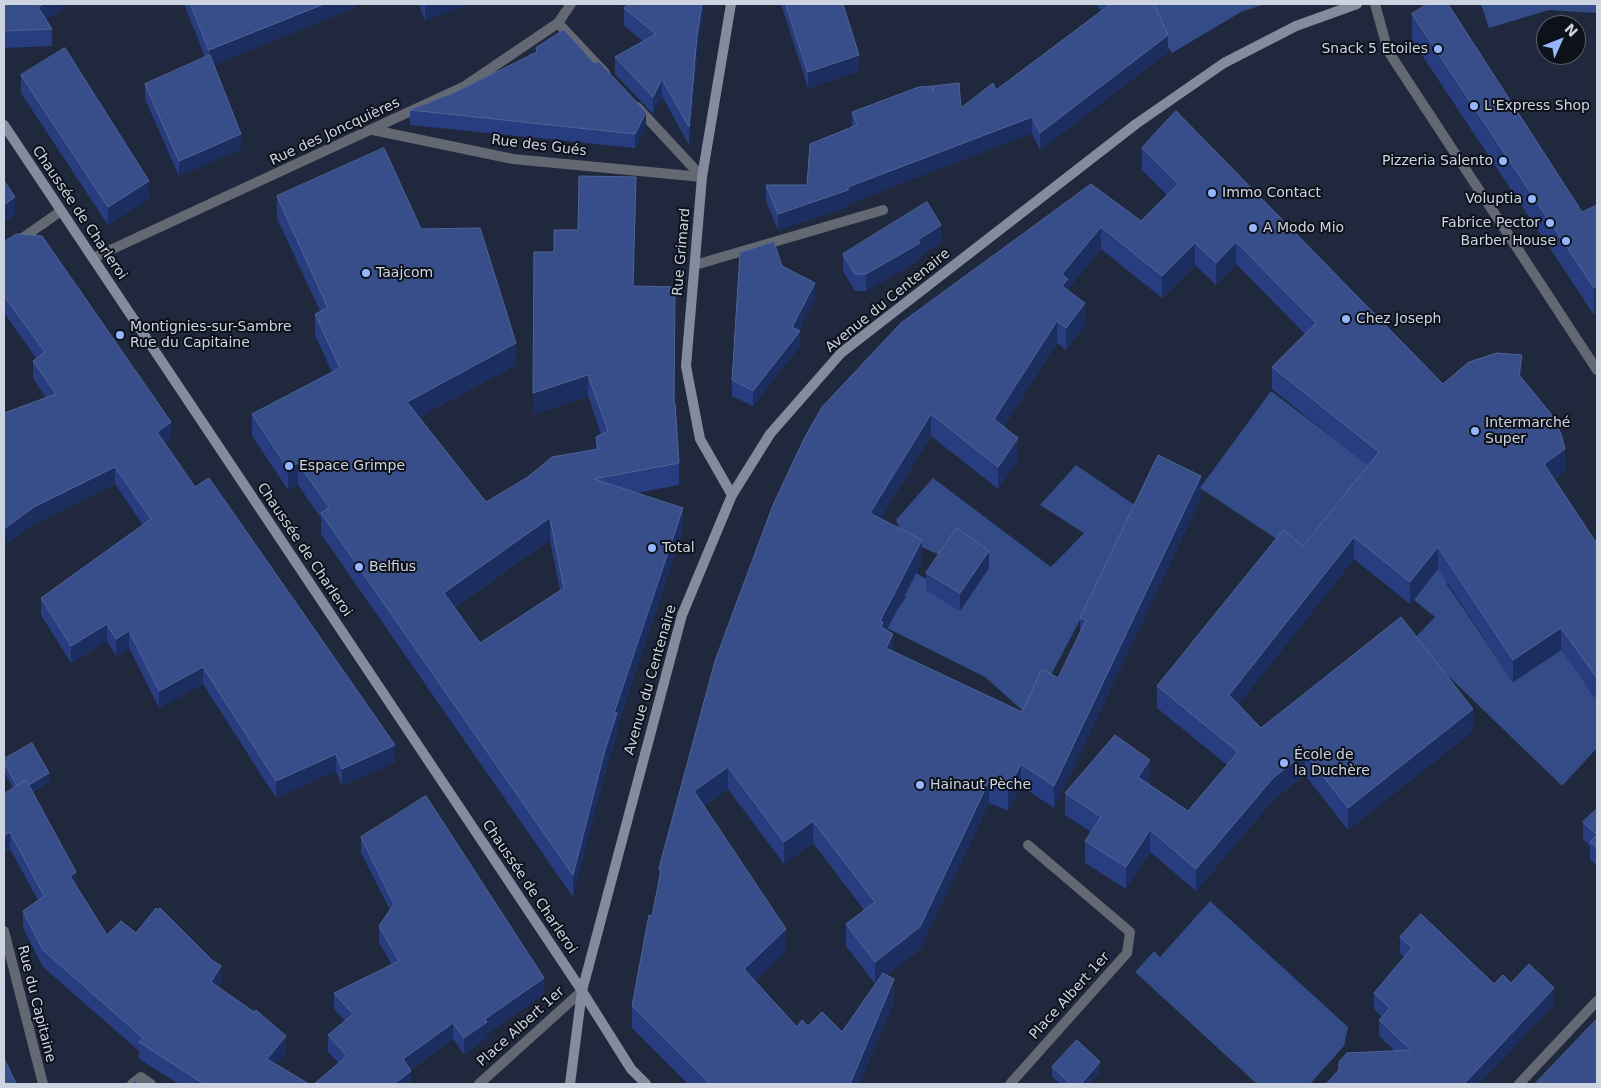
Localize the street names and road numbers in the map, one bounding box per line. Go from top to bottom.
street label: Rue des Joncquières [267,95,403,169]
street label: Rue des Gués [490,132,588,160]
street label: Chaussée de Charleroi [28,143,130,283]
street label: Rue Grimard [670,207,694,297]
street label: Avenue du Centenaire [822,246,954,356]
street label: Chaussée de Charleroi [253,480,355,620]
street label: Avenue du Centenaire [622,603,680,757]
street label: Chaussée de Charleroi [478,817,580,957]
street label: Rue du Capitaine [13,944,59,1064]
street label: Place Albert 1er [1026,949,1114,1043]
street label: Place Albert 1er [474,983,568,1071]

